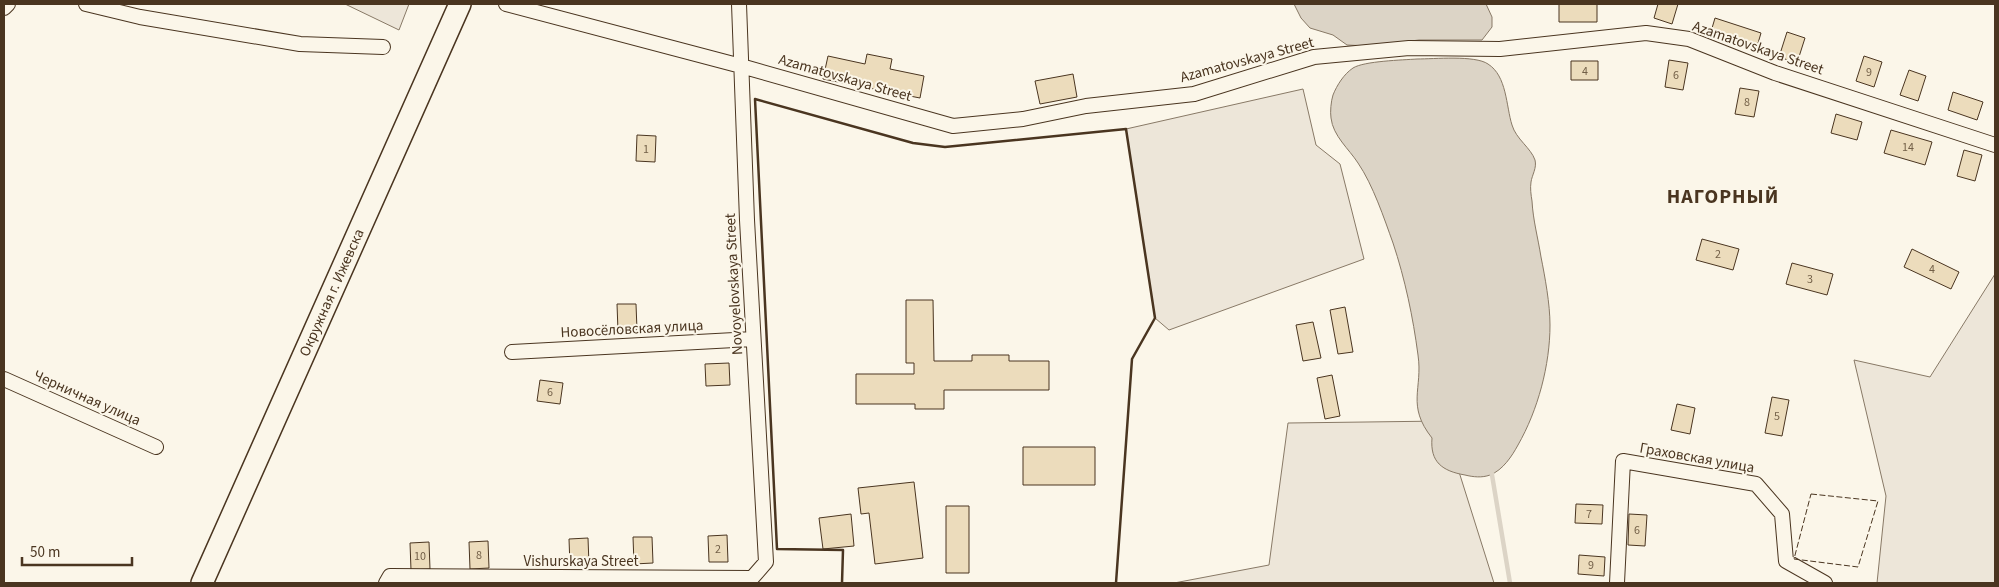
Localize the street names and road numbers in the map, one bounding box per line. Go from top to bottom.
street label: Azamatovskaya Street [1690,16,1826,80]
street label: Azamatovskaya Street [1178,32,1316,88]
street label: Azamatovskaya Street [776,49,914,107]
street label: Novoyelovskaya Street [720,213,748,355]
street label: Окружная г. Ижевска [294,225,369,360]
street label: Новосёловская улица [560,315,704,343]
street label: Черничная улица [30,365,144,431]
street label: Граховская улица [1638,438,1756,478]
street label: Vishurskaya Street [523,551,639,572]

